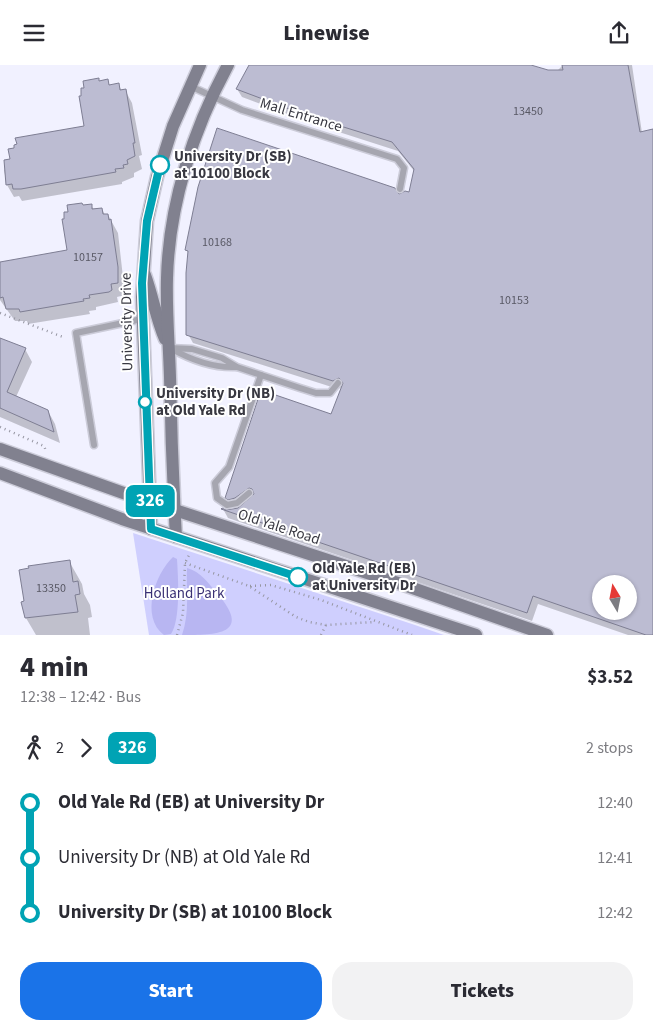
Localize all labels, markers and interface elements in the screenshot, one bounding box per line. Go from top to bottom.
text: Linewise [283,17,370,49]
icon: menu [20,19,48,47]
icon: share [605,19,633,47]
street label: Mall Entrance [257,93,345,137]
house number: 13450 [513,103,543,120]
place label: University Dr (SB) at 10100 Block [174,146,292,184]
marker: University Dr (SB) at 10100 Block [150,155,170,175]
house number: 10168 [202,234,232,251]
house number: 10157 [73,249,103,266]
street label: University Drive [116,272,138,372]
house number: 10153 [499,292,529,309]
place label: University Dr (NB) at Old Yale Rd [156,383,275,421]
marker: University Dr (NB) at Old Yale Rd [138,395,152,409]
line badge: 326 [121,485,179,517]
text: 326 [136,488,164,513]
street label: Old Yale Road [235,504,323,550]
place label: Old Yale Rd (EB) at University Dr [312,558,416,596]
marker: Old Yale Rd (EB) at University Dr [288,567,308,587]
north arrow [592,575,638,620]
map controls [592,575,637,620]
house number: 13350 [36,580,66,597]
park label: Holland Park [144,583,225,604]
text: 4 min [20,647,89,687]
text: $3.52 [587,664,633,691]
text: 12:38 – 12:42 · Bus [20,686,141,708]
icon: walk [20,734,48,762]
icon: forward [72,734,100,762]
text: 326 [118,735,146,760]
text: 2 [56,737,64,759]
text: 2 stops [586,737,633,759]
text: Old Yale Rd (EB) at University Dr [58,789,324,816]
text: 12:40 [597,792,633,814]
text: University Dr (NB) at Old Yale Rd [58,844,311,871]
text: 12:41 [597,847,633,869]
text: University Dr (SB) at 10100 Block [58,899,332,926]
text: 12:42 [597,902,633,924]
button: Start [20,962,322,1020]
button: Tickets [332,962,633,1020]

